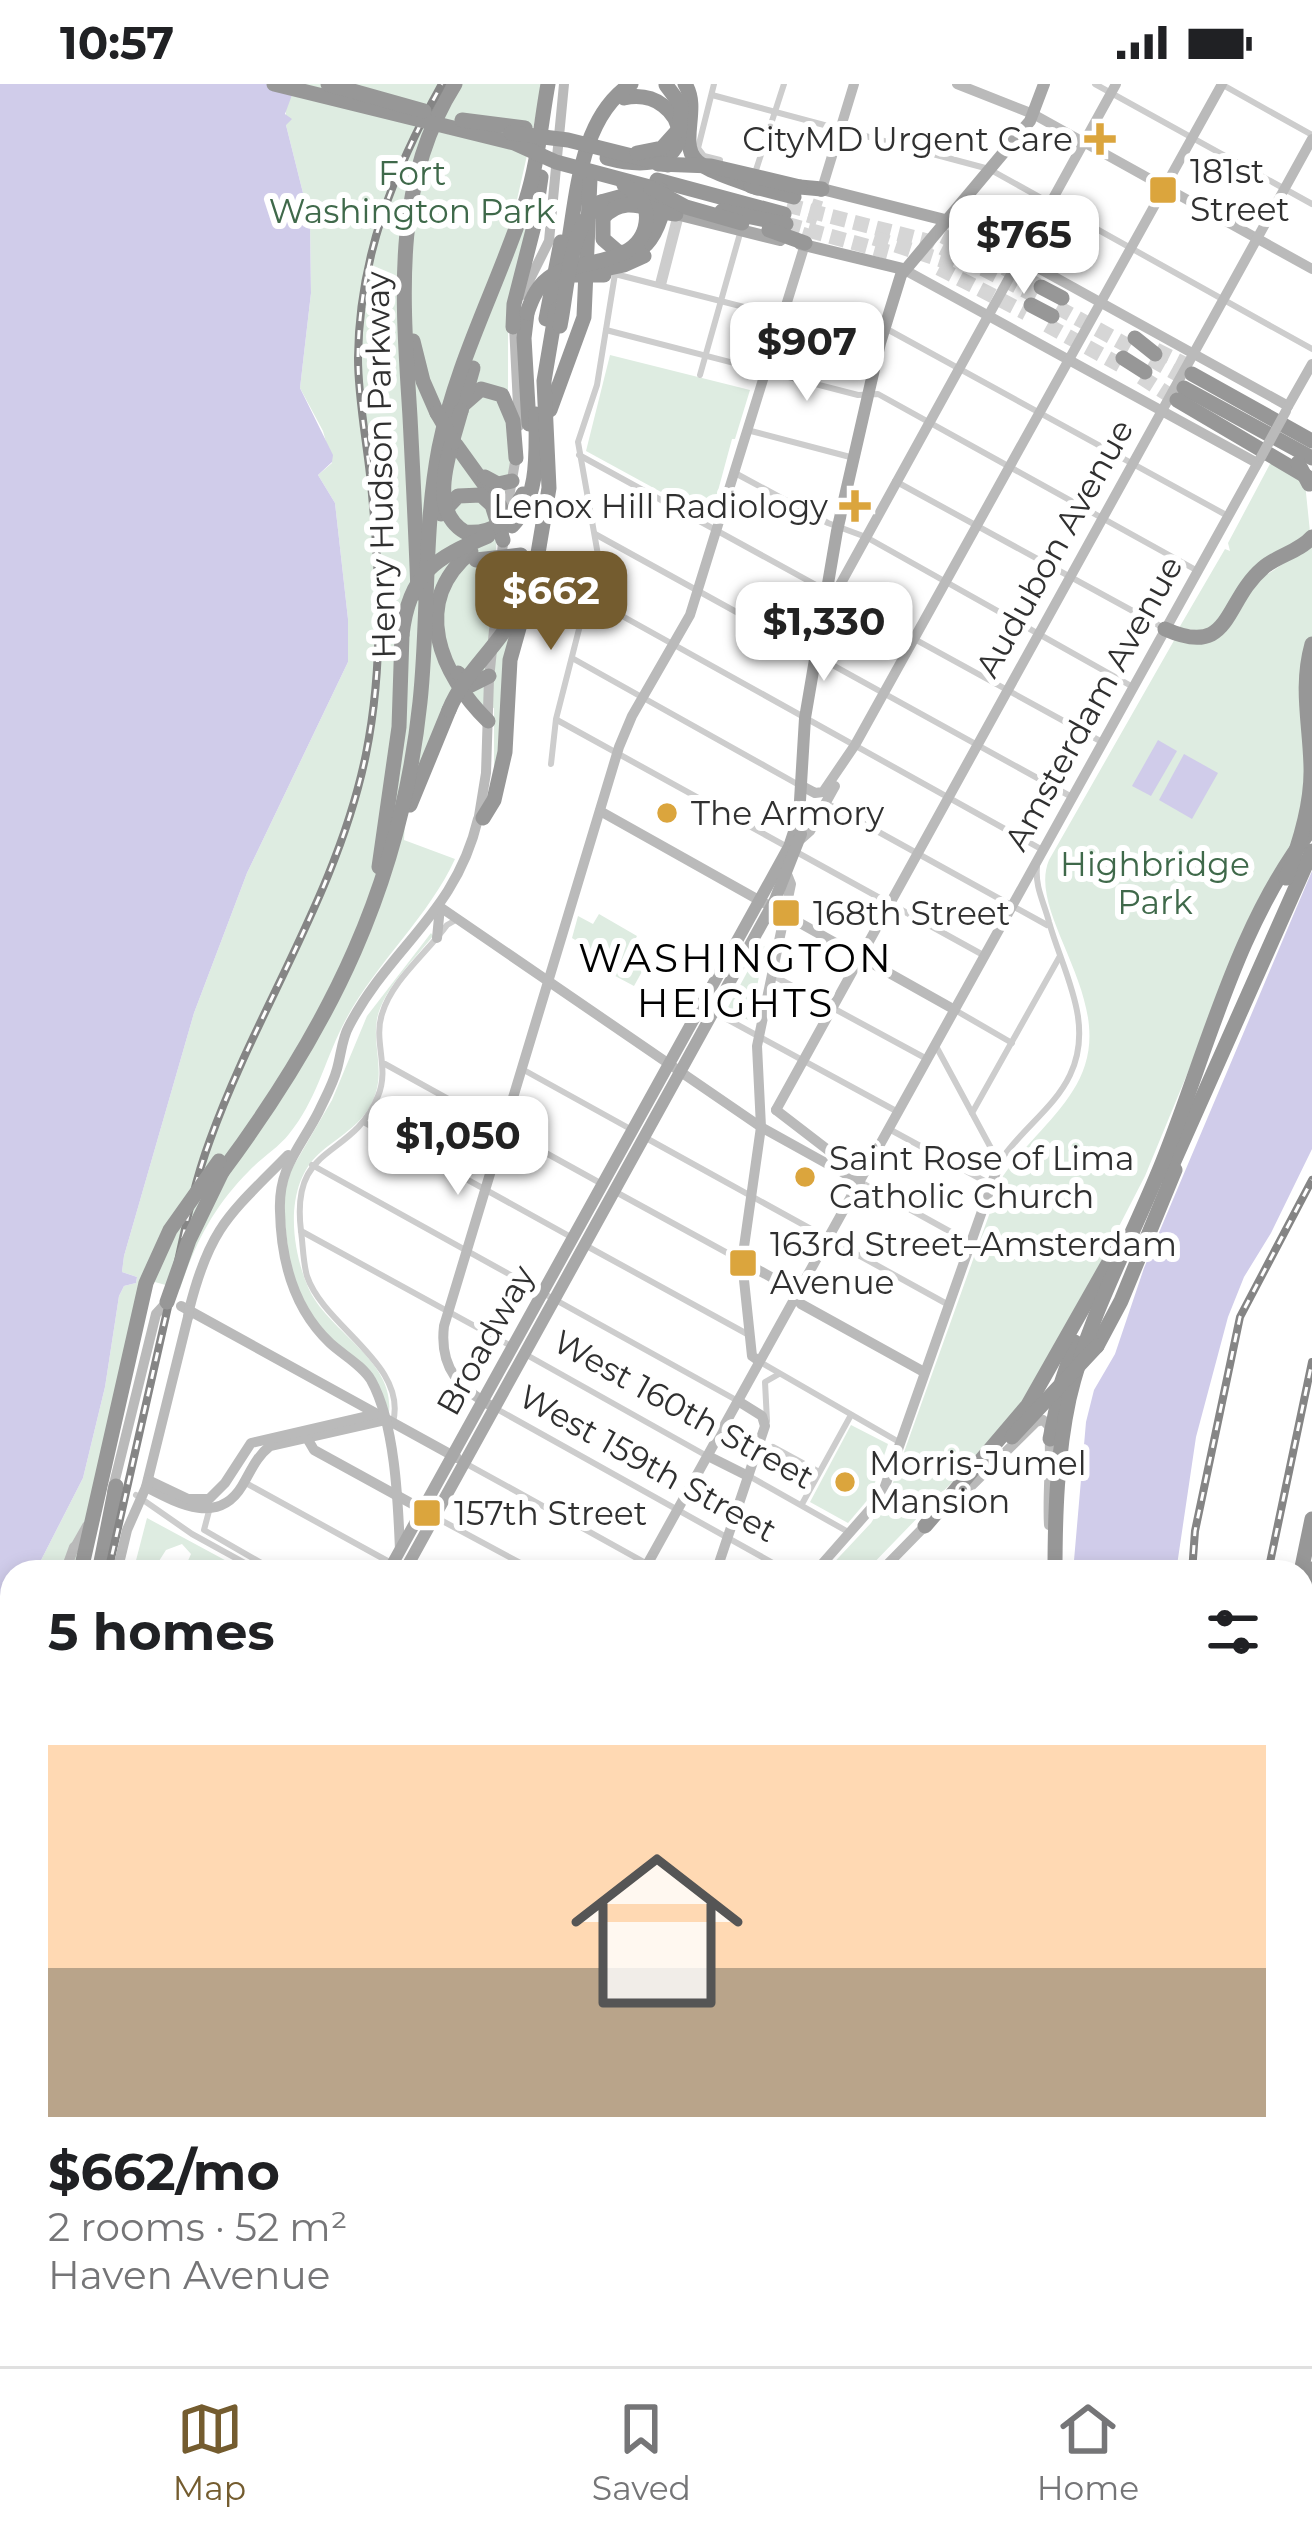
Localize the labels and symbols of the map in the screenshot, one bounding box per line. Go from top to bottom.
place label: CityMD Urgent Care [742,119,1073,159]
marker: CityMD Urgent Care [1084,123,1116,155]
place label: 181st Street [1190,151,1290,229]
park label: Fort Washington Park [269,153,555,231]
marker: 181st Street [1147,174,1179,206]
pin: $765 [953,195,1095,297]
street label: Henry Hudson Parkway [357,271,403,659]
pin: $907 [736,302,878,404]
street label: Audubon Avenue [967,412,1141,684]
place label: Lenox Hill Radiology [493,486,828,526]
marker: Lenox Hill Radiology [839,490,871,522]
street label: Amsterdam Avenue [995,549,1191,857]
pin: $662 [480,551,622,653]
pin: $1,330 [726,582,922,684]
place label: The Armory [691,793,884,833]
marker: The Armory [654,800,680,826]
park label: Highbridge Park [1060,844,1250,922]
place label: 168th Street [813,893,1010,933]
marker: 168th Street [770,897,802,929]
district label: WASHINGTON HEIGHTS [578,934,894,1027]
pin: $1,050 [360,1096,556,1198]
place label: Saint Rose of Lima Catholic Church [829,1138,1135,1216]
marker: Saint Rose of Lima Catholic Church [792,1164,818,1190]
place label: 163rd Street–Amsterdam Avenue [770,1224,1177,1302]
marker: 163rd Street–Amsterdam Avenue [727,1247,759,1279]
street label: Broadway [427,1258,543,1422]
street label: West 160th Street [547,1321,821,1497]
street label: West 159th Street [512,1376,784,1550]
place label: Morris-Jumel Mansion [869,1443,1087,1521]
marker: Morris-Jumel Mansion [832,1469,858,1495]
place label: 157th Street [454,1493,647,1533]
marker: 157th Street [411,1497,443,1529]

